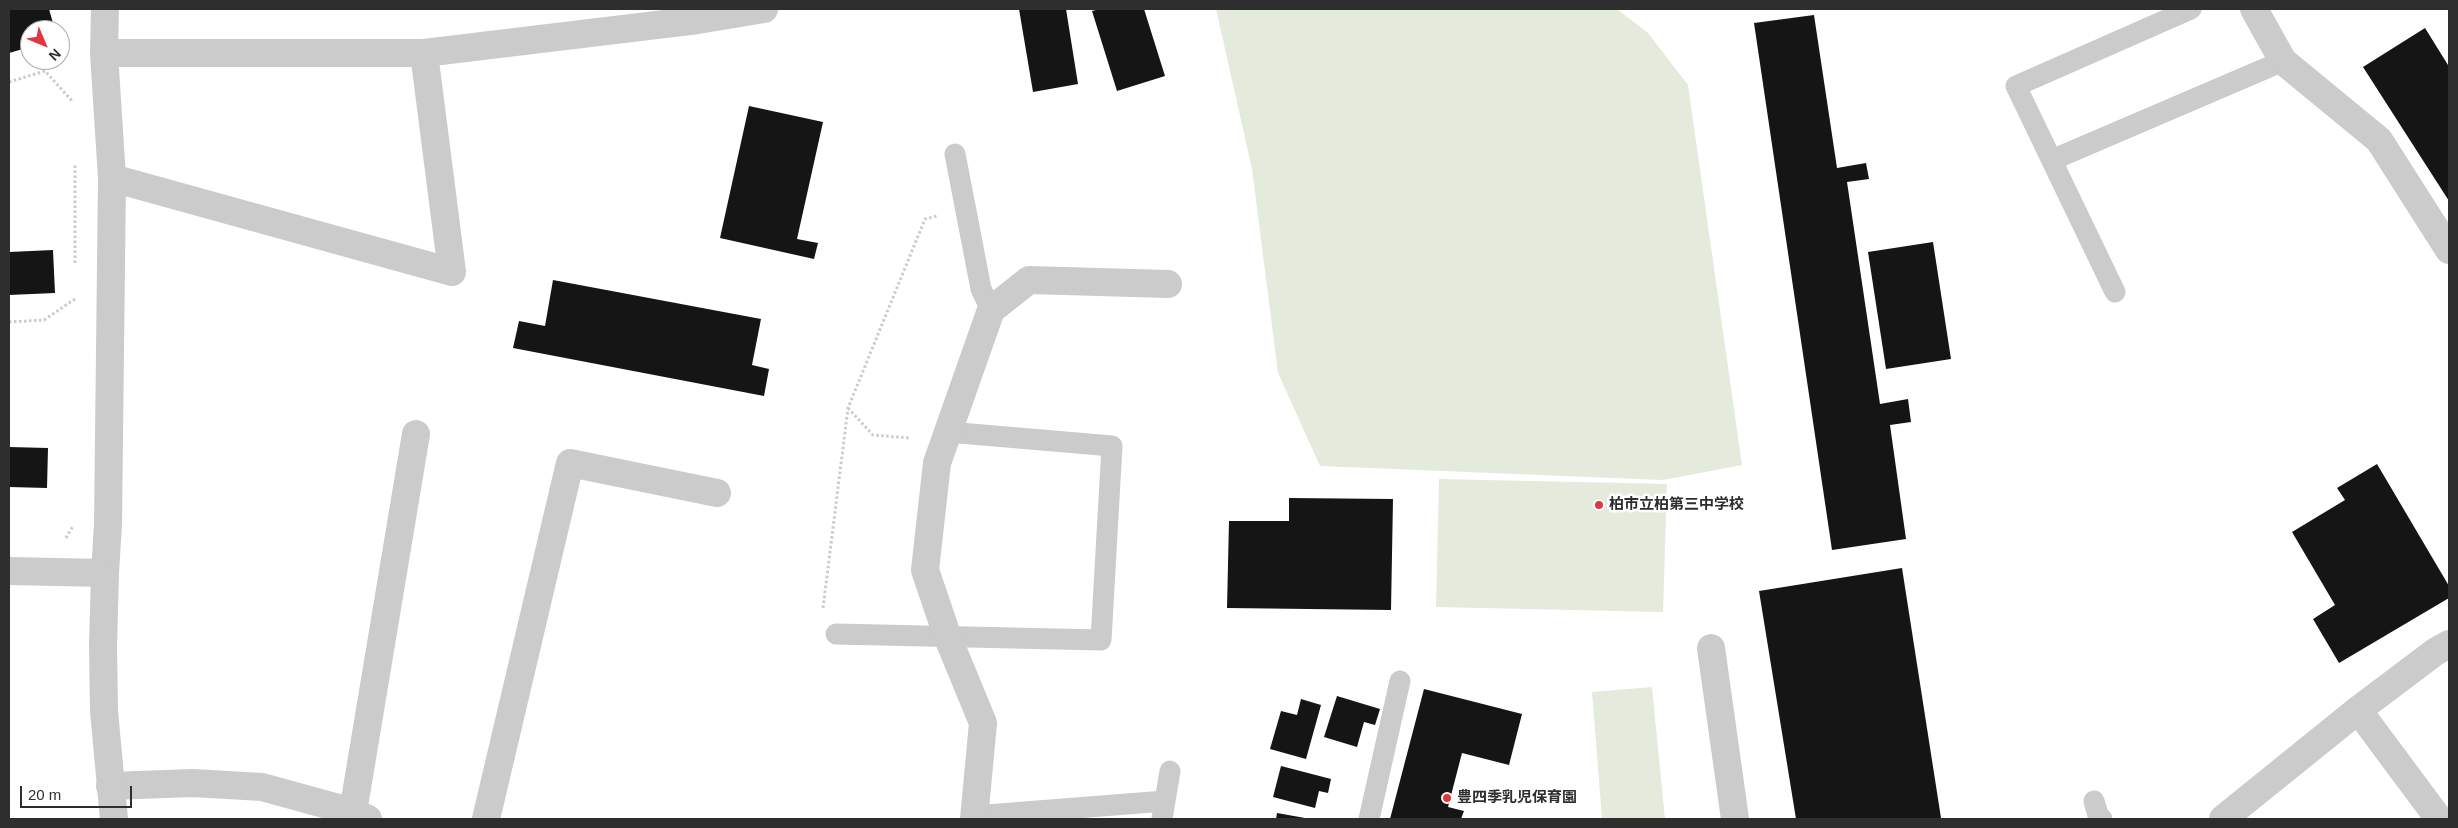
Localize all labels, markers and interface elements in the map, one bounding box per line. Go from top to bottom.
north arrow [20,20,70,70]
text: N [46,46,64,64]
place label: 柏市立柏第三中学校 [1609,496,1744,514]
marker: 柏市立柏第三中学校 [1593,499,1605,511]
scale bar [22,776,135,808]
text: 20 m [28,786,61,803]
place label: 豊四季乳児保育園 [1457,789,1577,807]
marker: 豊四季乳児保育園 [1441,792,1453,804]

